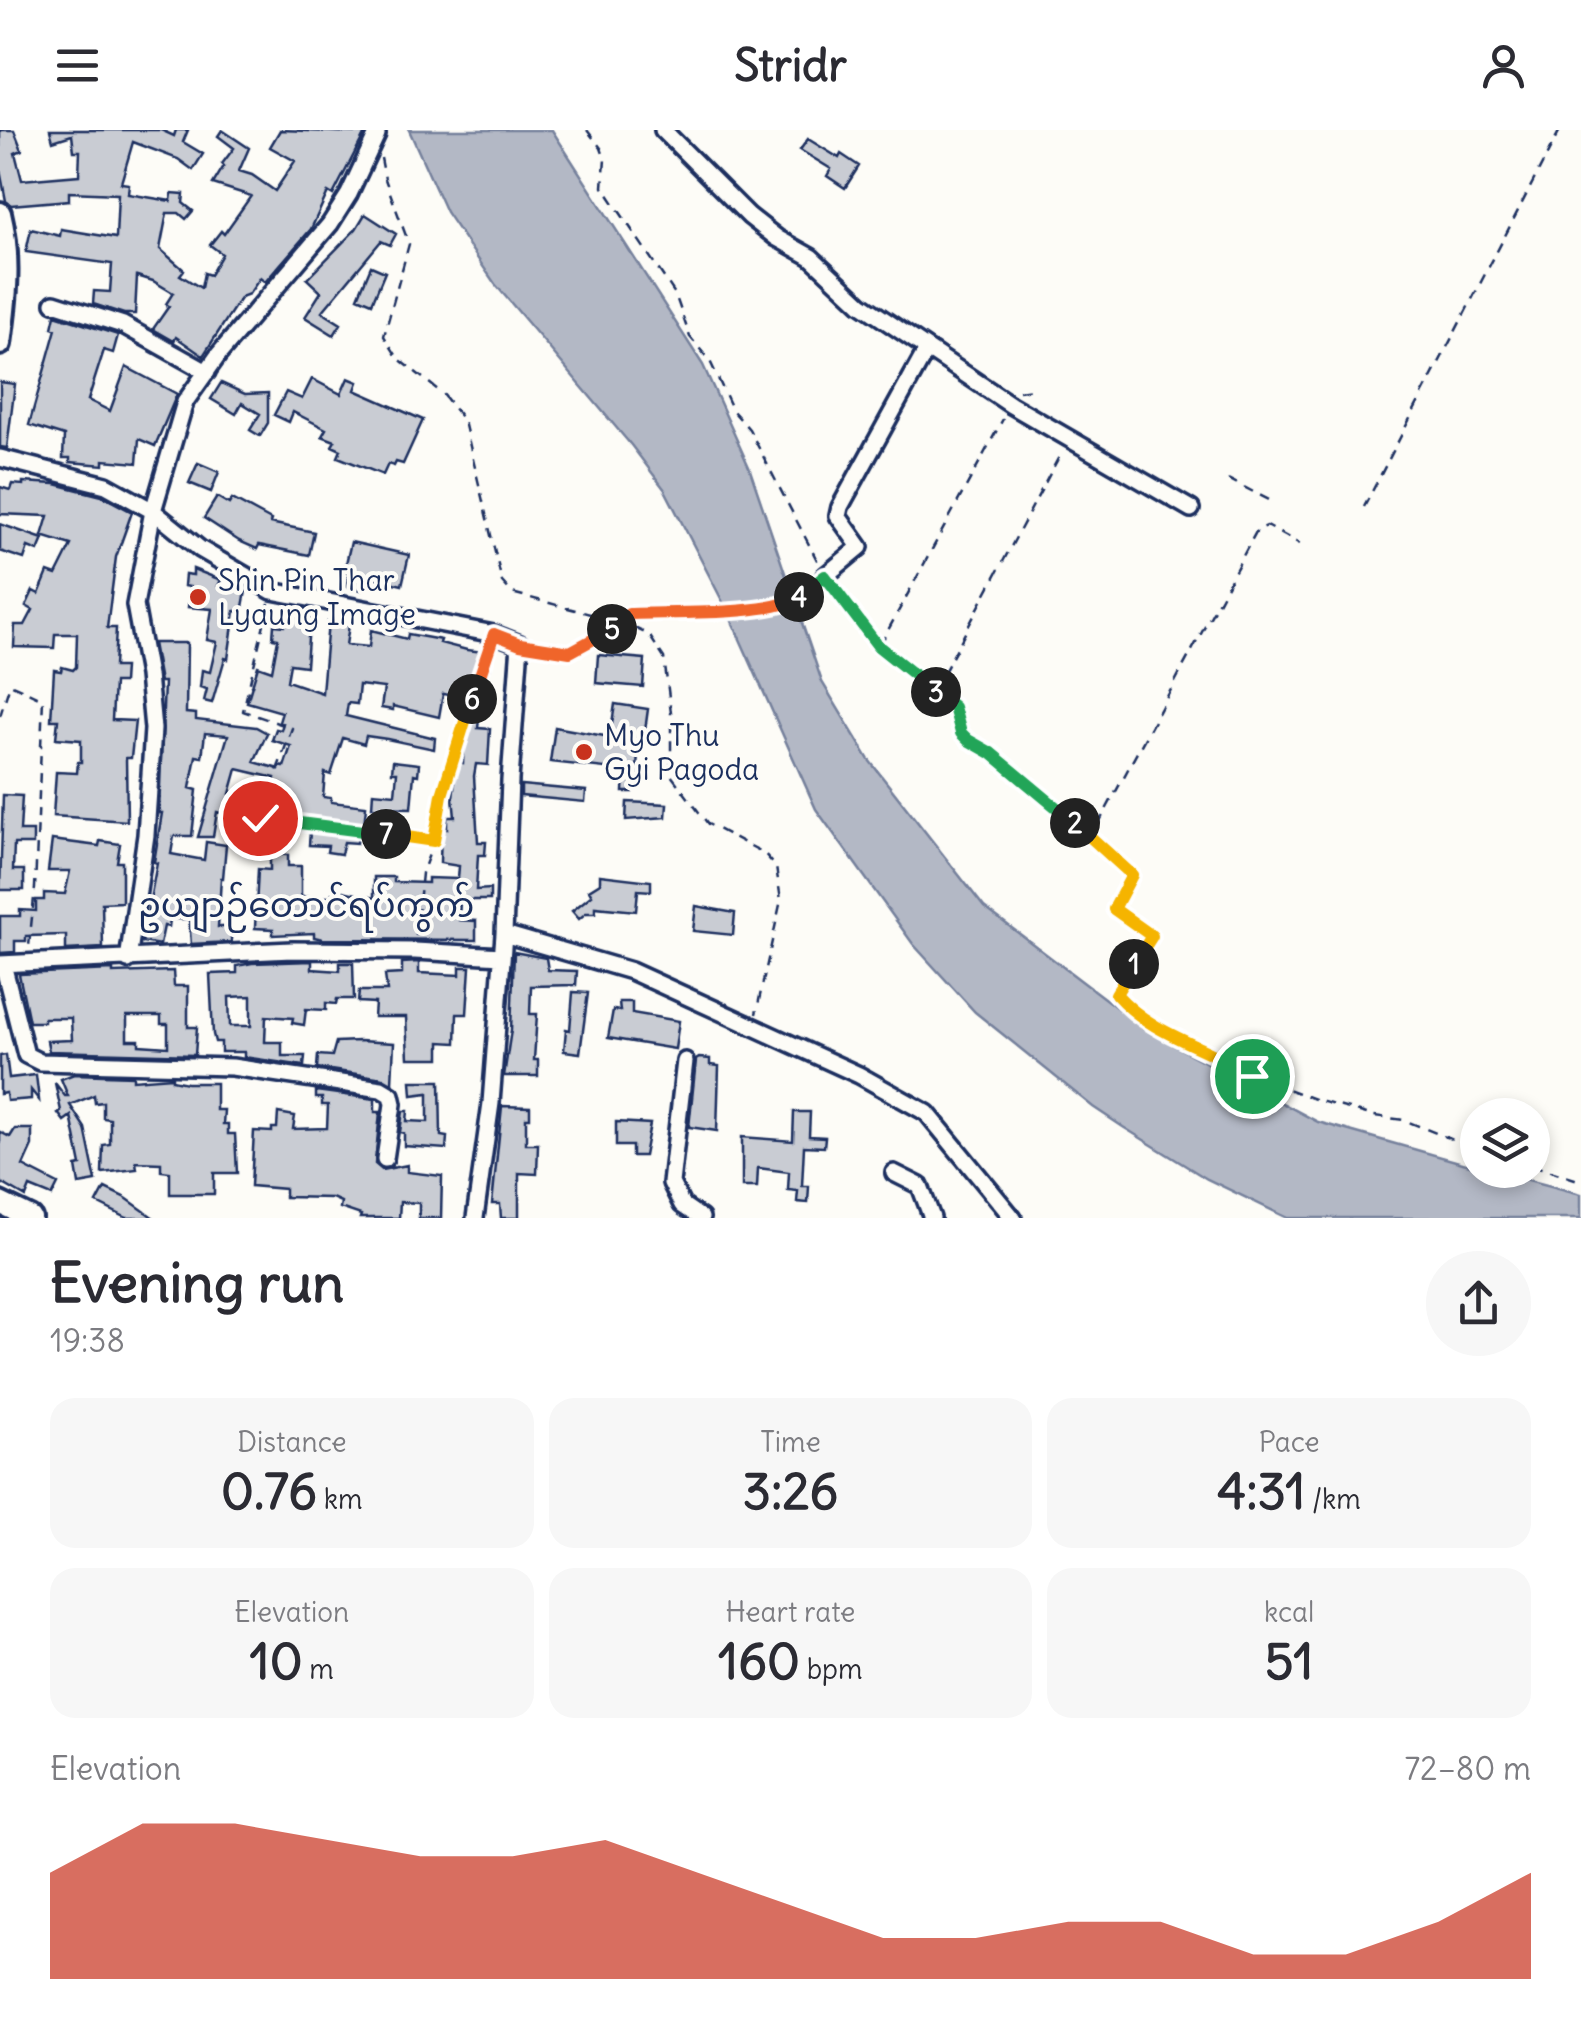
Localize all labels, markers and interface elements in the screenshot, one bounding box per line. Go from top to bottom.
text: Stridr [734,37,847,93]
icon: menu [50,38,105,93]
icon: person [1476,38,1531,93]
place label: Shin Pin Thar Lyaung Image [218,561,416,633]
pin: 4 [774,572,824,622]
text: 4 [791,579,807,615]
marker: Shin Pin Thar Lyaung Image [187,586,209,608]
pin: 5 [587,604,637,654]
text: 5 [604,611,620,647]
pin: 3 [911,667,961,717]
pin: 6 [447,674,497,724]
text: 3 [928,674,944,710]
text: 6 [464,681,480,717]
place label: Myo Thu Gyi Pagoda [604,716,759,788]
marker: Myo Thu Gyi Pagoda [573,741,595,763]
pin [218,776,303,861]
icon: check [233,791,288,846]
pin: 2 [1050,798,1100,848]
text: 2 [1067,805,1083,841]
pin: 7 [361,809,411,859]
text: 7 [379,816,393,852]
district label: ဥယျာဉ်တောင်ရပ်ကွက် [138,881,474,934]
pin: 1 [1109,939,1159,989]
text: 1 [1128,946,1140,982]
pin [1210,1034,1295,1119]
icon: arrive [1225,1049,1280,1104]
map controls [1460,1098,1550,1188]
button: layers [1460,1098,1550,1188]
text: Evening run [50,1248,344,1317]
button: share [1426,1251,1531,1356]
text: 19:38 [50,1320,125,1361]
text: Distance [237,1424,347,1460]
text: Time [760,1424,821,1460]
text: Pace [1259,1424,1320,1460]
text: 0.76 [221,1460,317,1523]
text: 3:26 [743,1460,838,1523]
text: 4:31 [1217,1460,1305,1523]
text: km [317,1481,363,1517]
text: /km [1305,1481,1361,1517]
text: Elevation [234,1594,349,1630]
text: Heart rate [726,1594,855,1630]
text: kcal [1264,1594,1314,1630]
text: 10 [250,1630,303,1693]
text: 160 [718,1630,800,1693]
text: 51 [1265,1630,1313,1693]
text: m [303,1651,334,1687]
text: bpm [800,1651,863,1687]
text: Elevation [50,1748,181,1789]
text: 72–80 m [1404,1748,1531,1789]

